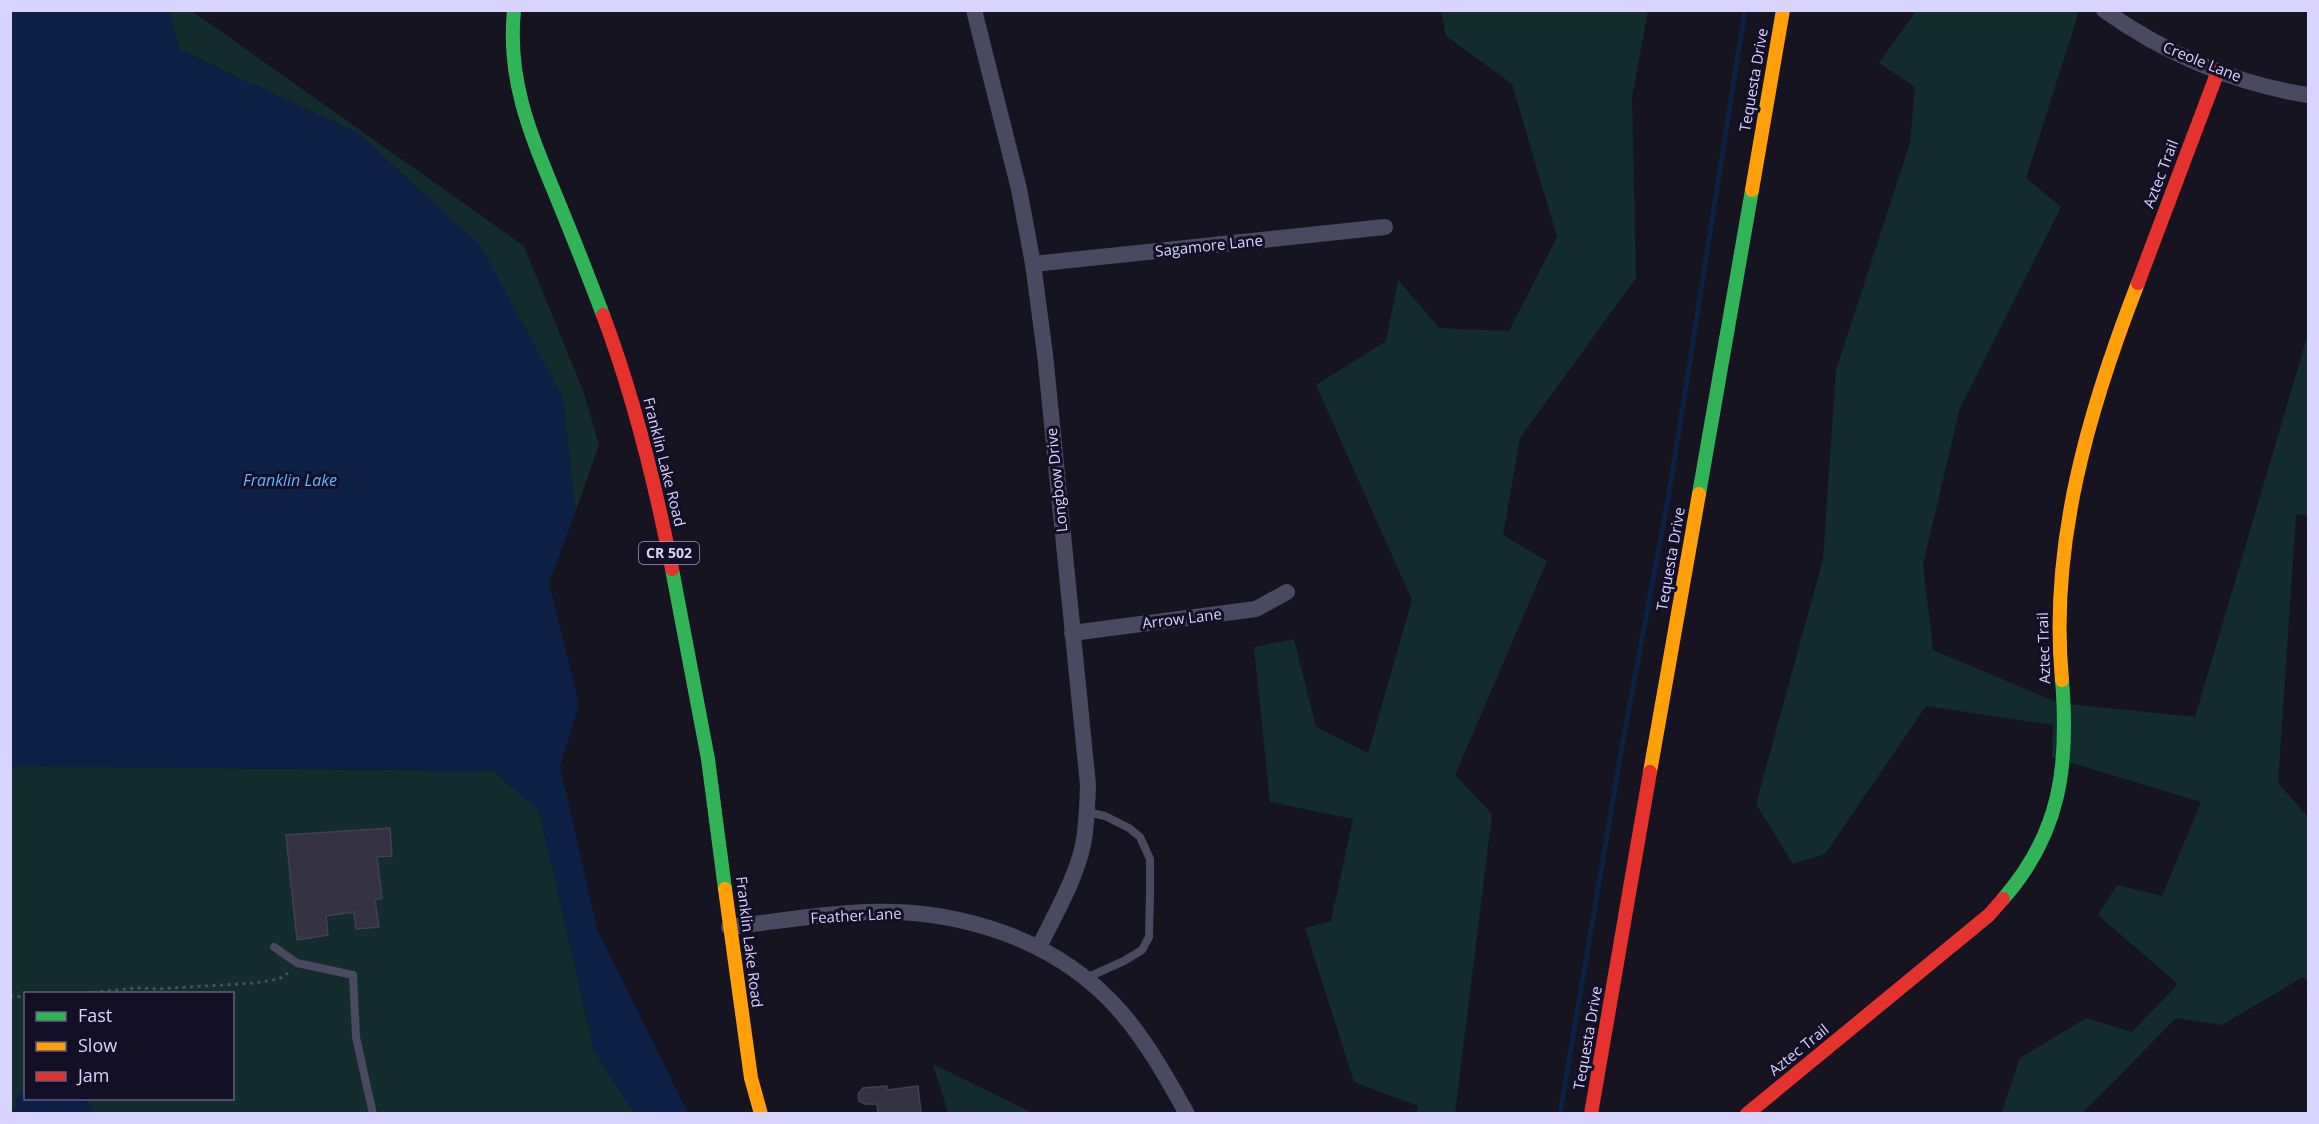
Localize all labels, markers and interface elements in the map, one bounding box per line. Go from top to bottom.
street label: Tequesta Drive [1734,26,1772,133]
street label: Creole Lane [2160,36,2245,86]
street label: Aztec Trail [2138,137,2182,211]
street label: Sagamore Lane [1154,229,1264,261]
street label: Franklin Lake Road [639,395,691,528]
street label: Longbow Drive [1041,427,1071,533]
water label: Franklin Lake [243,469,337,491]
street label: Tequesta Drive [1651,505,1689,612]
road number: CR 502 [639,542,699,564]
street label: Arrow Lane [1141,603,1223,633]
street label: Aztec Trail [2032,612,2054,684]
street label: Franklin Lake Road [732,875,768,1009]
street label: Feather Lane [810,903,902,927]
street label: Tequesta Drive [1568,984,1606,1091]
legend [24,992,234,1100]
text: Fast [78,1003,112,1027]
street label: Aztec Trail [1764,1019,1833,1080]
text: Slow [78,1033,117,1057]
text: Jam [76,1063,110,1087]

